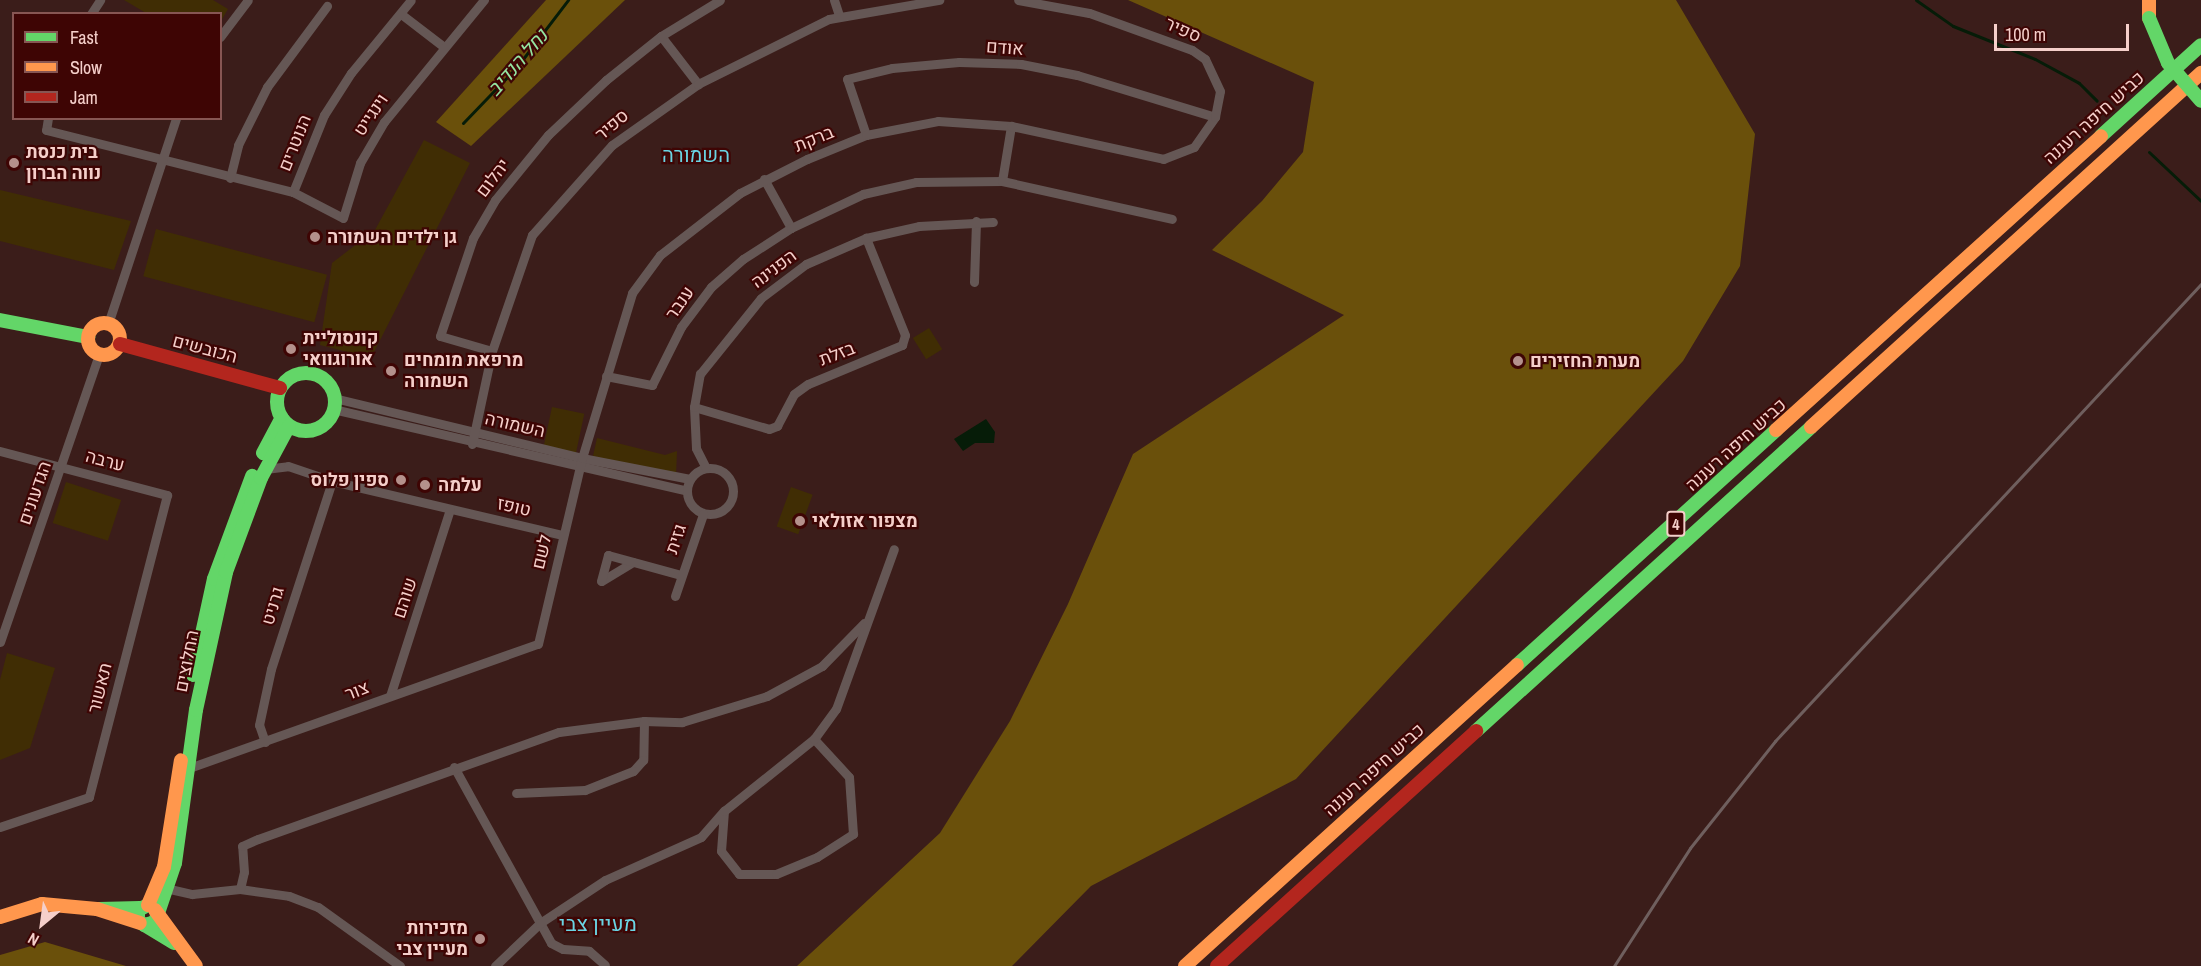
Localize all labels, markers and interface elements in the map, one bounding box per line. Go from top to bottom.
legend [12,12,222,120]
scale bar [1997,12,2132,50]
street label: ספיר [1162,13,1204,47]
text: 100 m [2005,22,2046,47]
water label: נחל הנדיב [482,24,552,100]
text: Fast [70,25,98,50]
street label: אודם [985,36,1025,60]
text: Slow [70,55,102,80]
street label: כביש חיפה רעננה [2039,67,2149,169]
text: Jam [70,85,98,110]
street label: וינגייט [349,90,393,140]
street label: ספיר [591,105,633,145]
street label: הנוטרים [274,112,316,174]
street label: ברקת [791,121,837,157]
place label: בית כנסת נווה הברון [26,142,101,184]
district label: השמורה [662,142,730,166]
street label: יהלום [472,155,514,201]
marker: בית כנסת נווה הברון [7,156,21,170]
place label: גן ילדים השמורה [327,226,457,248]
marker: גן ילדים השמורה [308,230,322,244]
street label: הפנינה [747,245,801,293]
street label: ענבר [661,282,699,324]
place label: קונסוליית אורוגוואי [303,328,379,370]
street label: הכובשים [170,330,240,368]
street label: בזלת [816,337,858,371]
marker: קונסוליית אורוגוואי [284,342,298,356]
place label: מרפאת מומחים השמורה [404,350,523,392]
place label: מערת החזירים [1530,350,1640,372]
marker: מערת החזירים [1511,354,1525,368]
marker: מרפאת מומחים השמורה [382,362,400,380]
street label: כביש חיפה רעננה [1681,394,1791,496]
street label: השמורה [483,408,547,442]
street label: ערבה [83,445,127,477]
street label: הגדעונים [14,458,56,528]
place label: ספין פלוס [311,469,389,491]
marker: ספין פלוס [394,473,408,487]
place label: עלמה [438,474,482,496]
marker: עלמה [416,476,434,494]
street label: טופז [495,493,533,521]
place label: מצפור אזולאי [812,510,918,532]
road number: 4 [1666,511,1686,537]
marker: מצפור אזולאי [793,514,807,528]
street label: גזית [661,521,691,557]
street label: לשם [528,533,556,571]
street label: שוהם [388,575,422,621]
street label: גרניט [257,584,289,628]
street label: החלוצים [170,628,204,694]
street label: תאשור [83,661,117,715]
street label: צור [342,677,372,705]
street label: כביש חיפה רעננה [1319,719,1429,821]
north arrow [12,894,72,954]
district label: מעיין צבי [559,911,637,937]
place label: מזכירות מעיין צבי [396,918,468,960]
text: N [24,928,43,952]
marker: מזכירות מעיין צבי [473,932,487,946]

